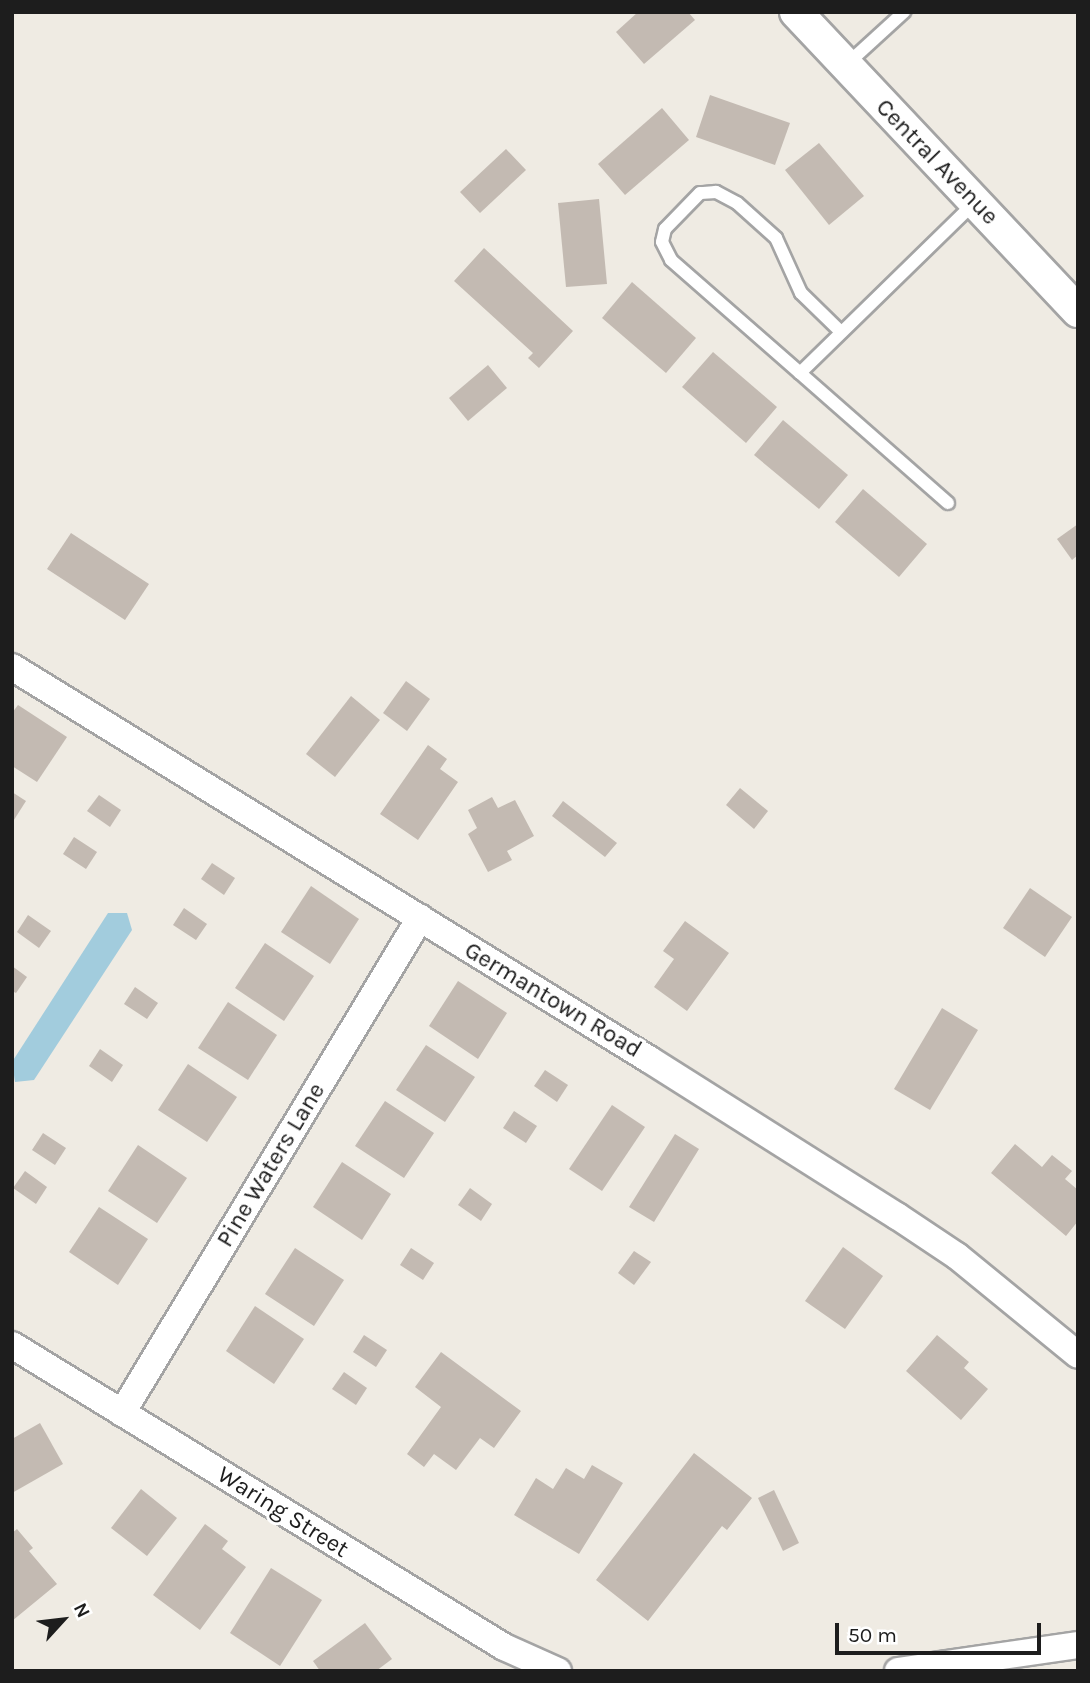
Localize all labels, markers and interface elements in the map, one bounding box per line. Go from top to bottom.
street label: Central Avenue [870,93,1004,231]
street label: Germantown Road [459,936,647,1064]
street label: Pine Waters Lane [211,1078,331,1252]
street label: Waring Street [212,1460,354,1564]
north arrow [28,1585,98,1655]
text: N [69,1599,95,1622]
scale bar [838,1610,1044,1654]
text: 50 m [848,1623,897,1647]

